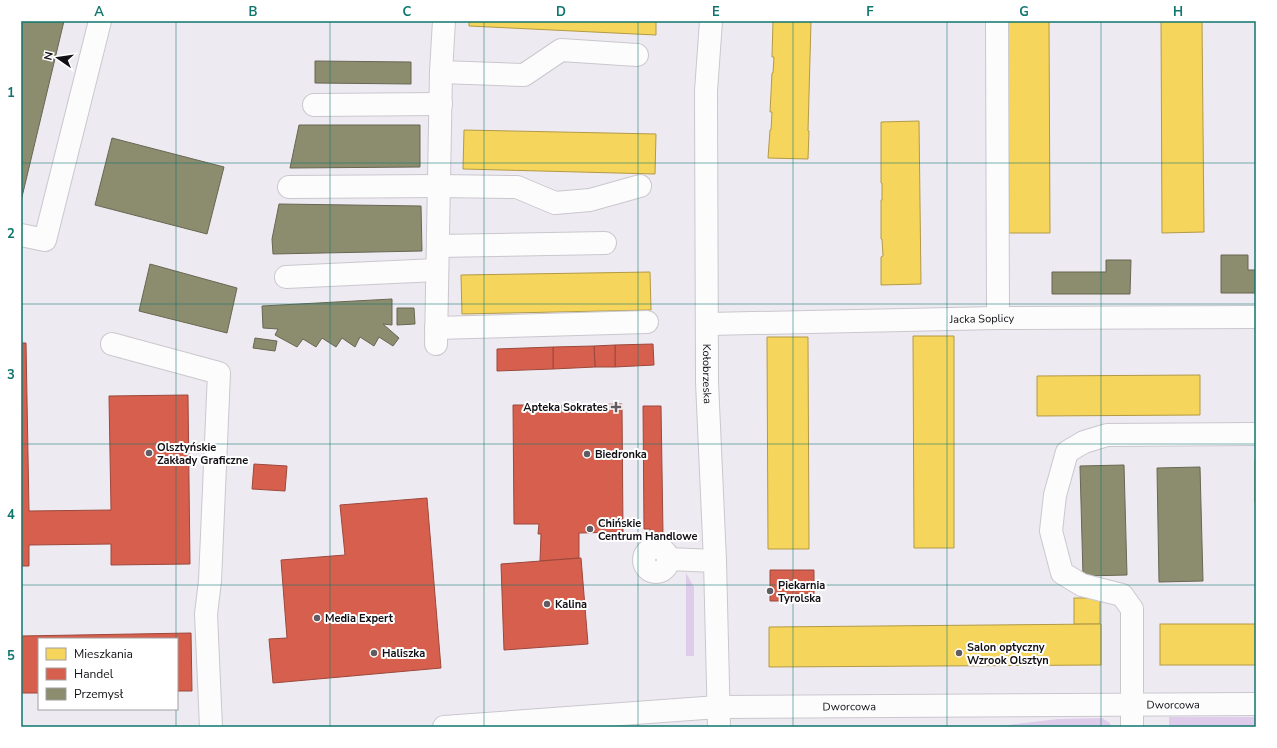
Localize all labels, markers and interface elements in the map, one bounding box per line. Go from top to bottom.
text: A [94,3,104,21]
text: B [249,3,258,21]
text: C [403,3,412,21]
text: D [556,3,566,21]
text: E [712,3,720,21]
text: F [866,3,874,21]
text: G [1019,3,1029,21]
text: H [1173,3,1183,21]
north arrow [38,38,78,78]
text: N [41,50,57,62]
text: 1 [7,84,15,102]
text: 2 [7,225,15,243]
street label: Jacka Soplicy [949,311,1015,327]
street label: Kołobrzeska [699,344,715,404]
text: 3 [7,366,15,384]
place label: Apteka Sokrates [523,400,608,415]
marker: Apteka Sokrates [611,402,621,412]
place label: Olsztyńskie Zakłady Graficzne [157,440,248,468]
place label: Biedronka [595,447,647,462]
marker: Olsztyńskie Zakłady Graficzne [144,448,154,458]
marker: Biedronka [582,449,592,459]
text: 4 [7,506,15,524]
place label: Chińskie Centrum Handlowe [598,516,698,544]
marker: Chińskie Centrum Handlowe [585,524,595,534]
place label: Piekarnia Tyrolska [778,578,825,606]
marker: Piekarnia Tyrolska [765,586,775,596]
place label: Kalina [555,597,587,612]
marker: Kalina [542,599,552,609]
place label: Media Expert [325,611,394,626]
marker: Media Expert [312,613,322,623]
legend [38,638,178,710]
place label: Salon optyczny Wzrook Olsztyn [967,640,1049,668]
text: Mieszkania [74,646,133,662]
place label: Haliszka [382,646,425,661]
text: 5 [7,647,15,665]
marker: Haliszka [369,648,379,658]
marker: Salon optyczny Wzrook Olsztyn [954,648,964,658]
text: Handel [74,666,114,682]
text: Przemysł [74,686,124,702]
street label: Dworcowa [1147,697,1200,713]
street label: Dworcowa [823,699,876,714]

